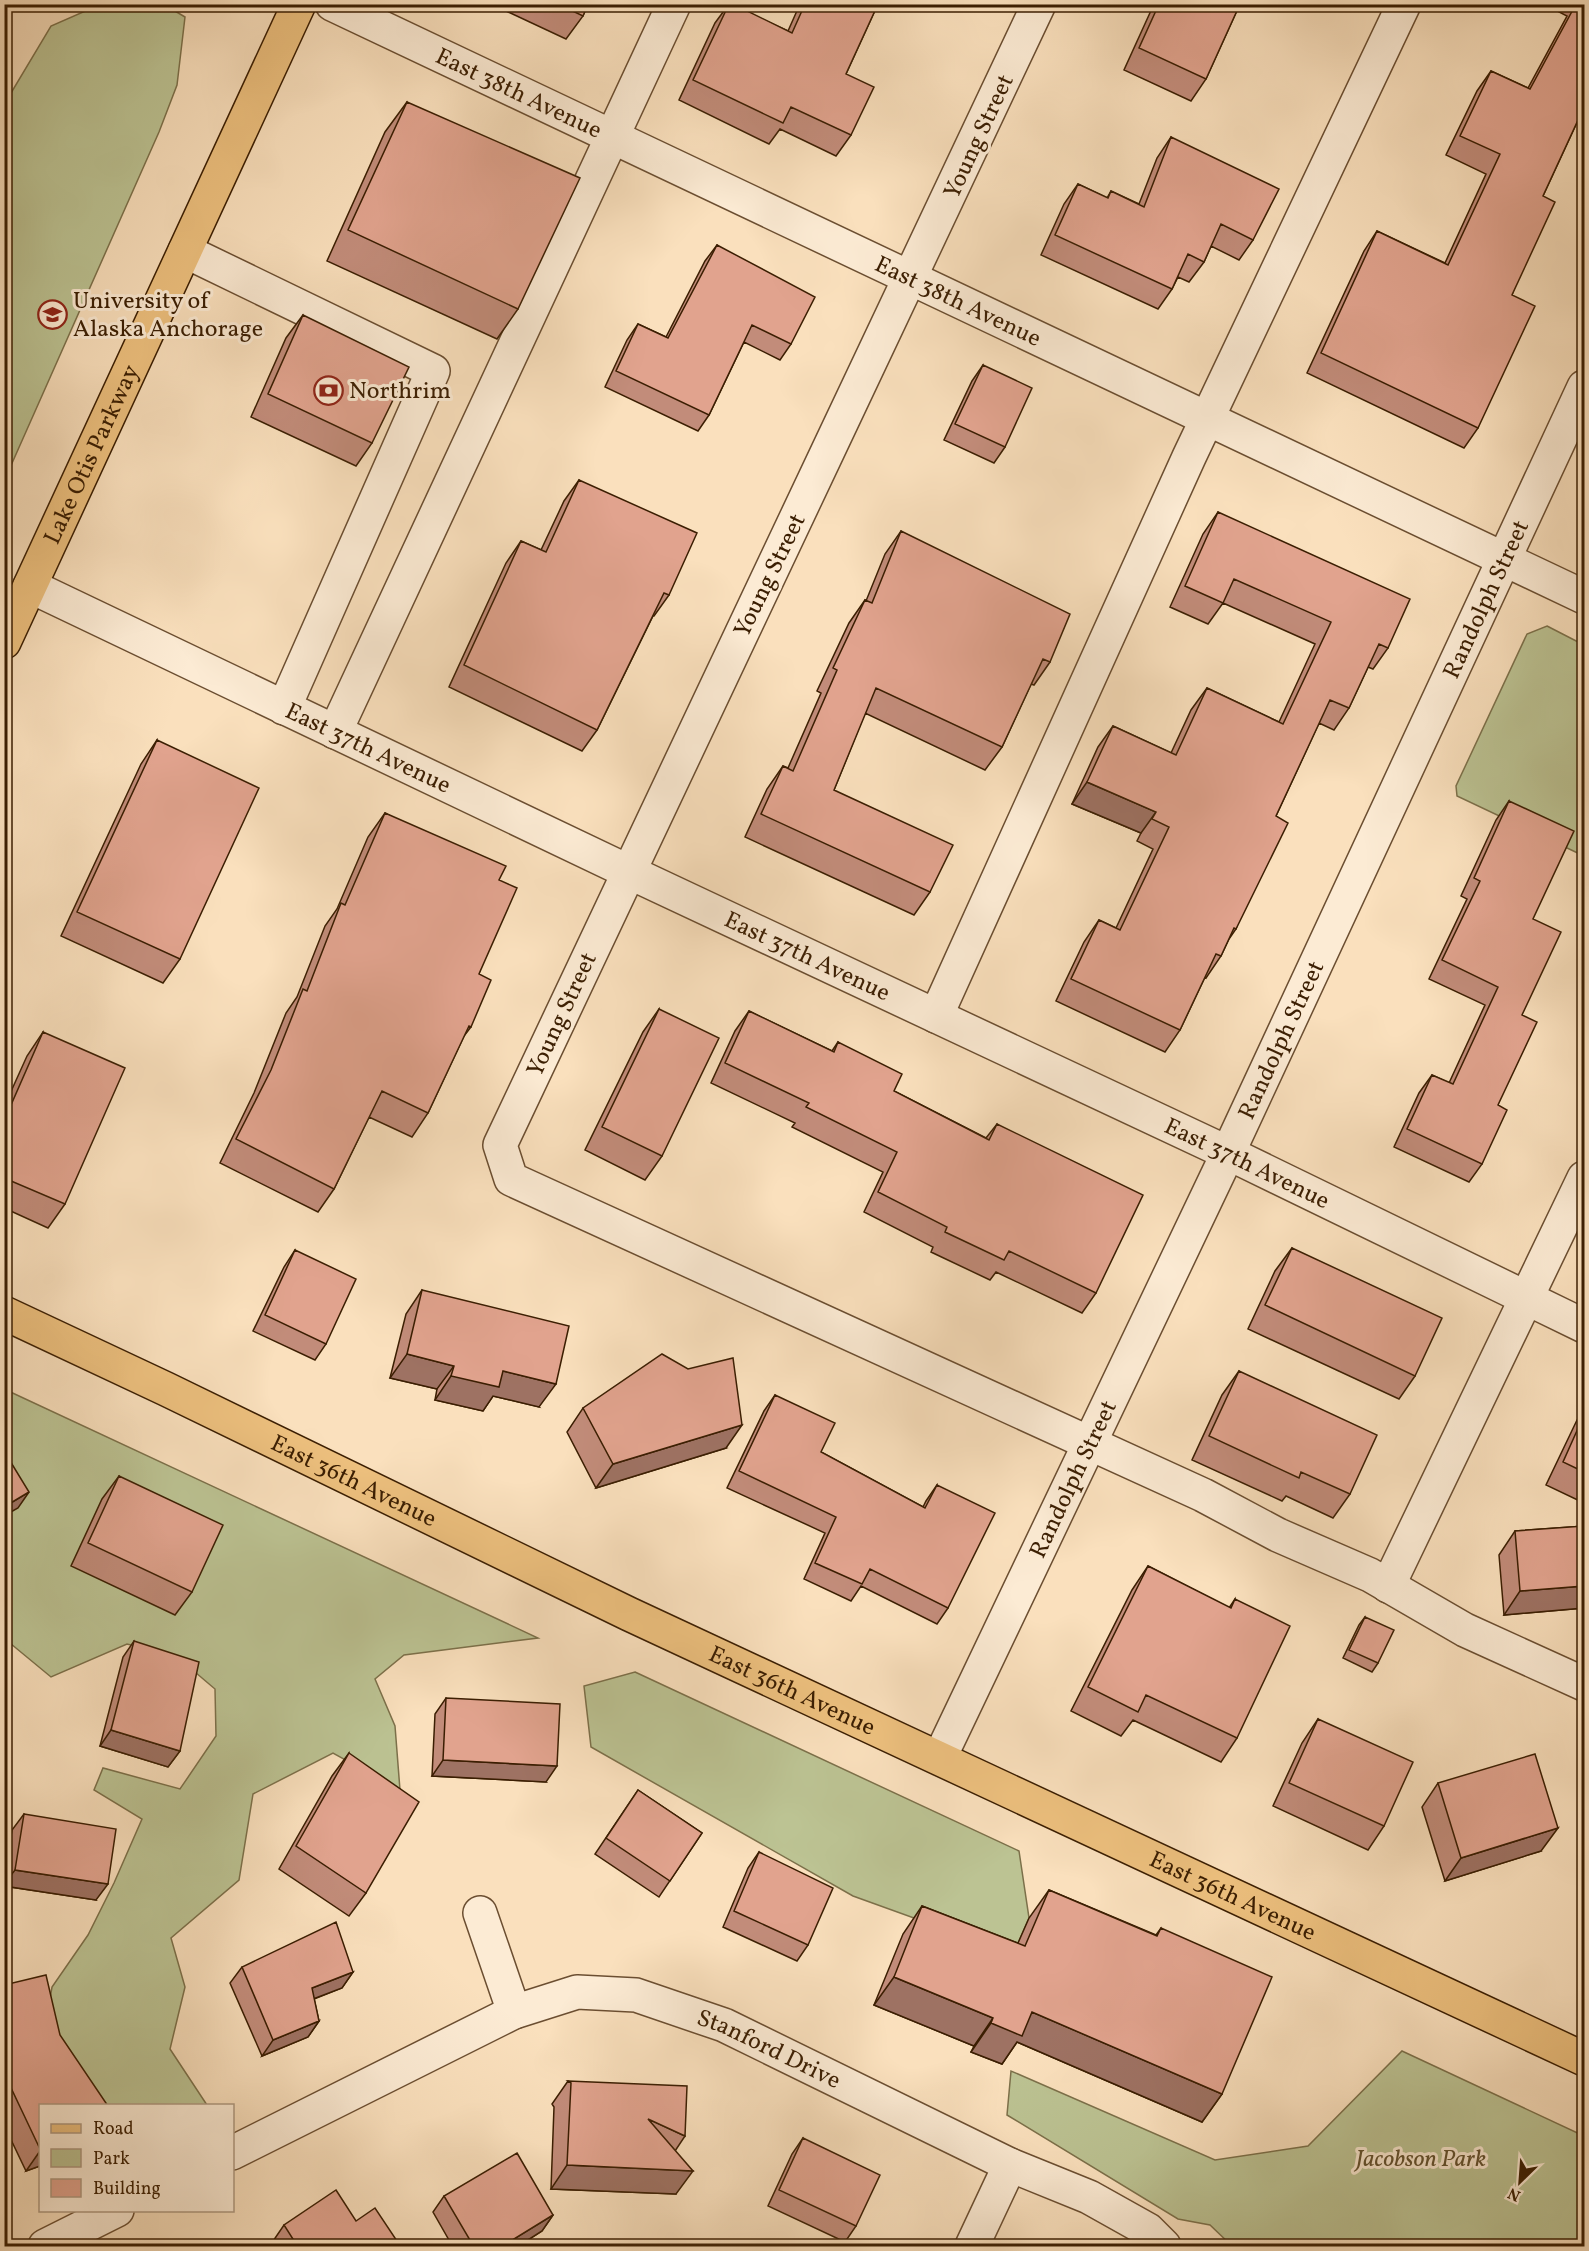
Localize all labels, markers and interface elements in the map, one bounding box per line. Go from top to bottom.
street label: East 38th Avenue [429,40,607,148]
street label: Young Street [936,69,1023,205]
street label: East 38th Avenue [869,248,1046,356]
place label: University of Alaska Anchorage [73,285,263,347]
school or university icon: University of Alaska Anchorage [36,298,68,330]
street label: Lake Otis Parkway [36,360,149,550]
bank icon: Northrim [312,374,344,406]
place label: Northrim [349,375,451,409]
street label: Young Street [726,508,815,643]
street label: Randolph Street [1436,515,1539,685]
street label: East 37th Avenue [279,695,456,803]
street label: East 37th Avenue [718,904,895,1011]
street label: Young Street [519,947,606,1083]
street label: Randolph Street [1231,956,1334,1126]
street label: East 37th Avenue [1158,1110,1335,1219]
street label: Randolph Street [1022,1395,1127,1565]
street label: East 36th Avenue [265,1427,442,1537]
street label: East 36th Avenue [703,1638,881,1745]
street label: East 36th Avenue [1143,1844,1321,1951]
street label: Stanford Drive [692,2002,846,2099]
legend [39,2104,234,2212]
text: Road [93,2117,134,2142]
park label: Jacobson Park [1354,2143,1486,2177]
text: Park [93,2147,130,2172]
north arrow [1490,2152,1550,2212]
text: Building [93,2177,161,2202]
text: N [1504,2181,1524,2206]

